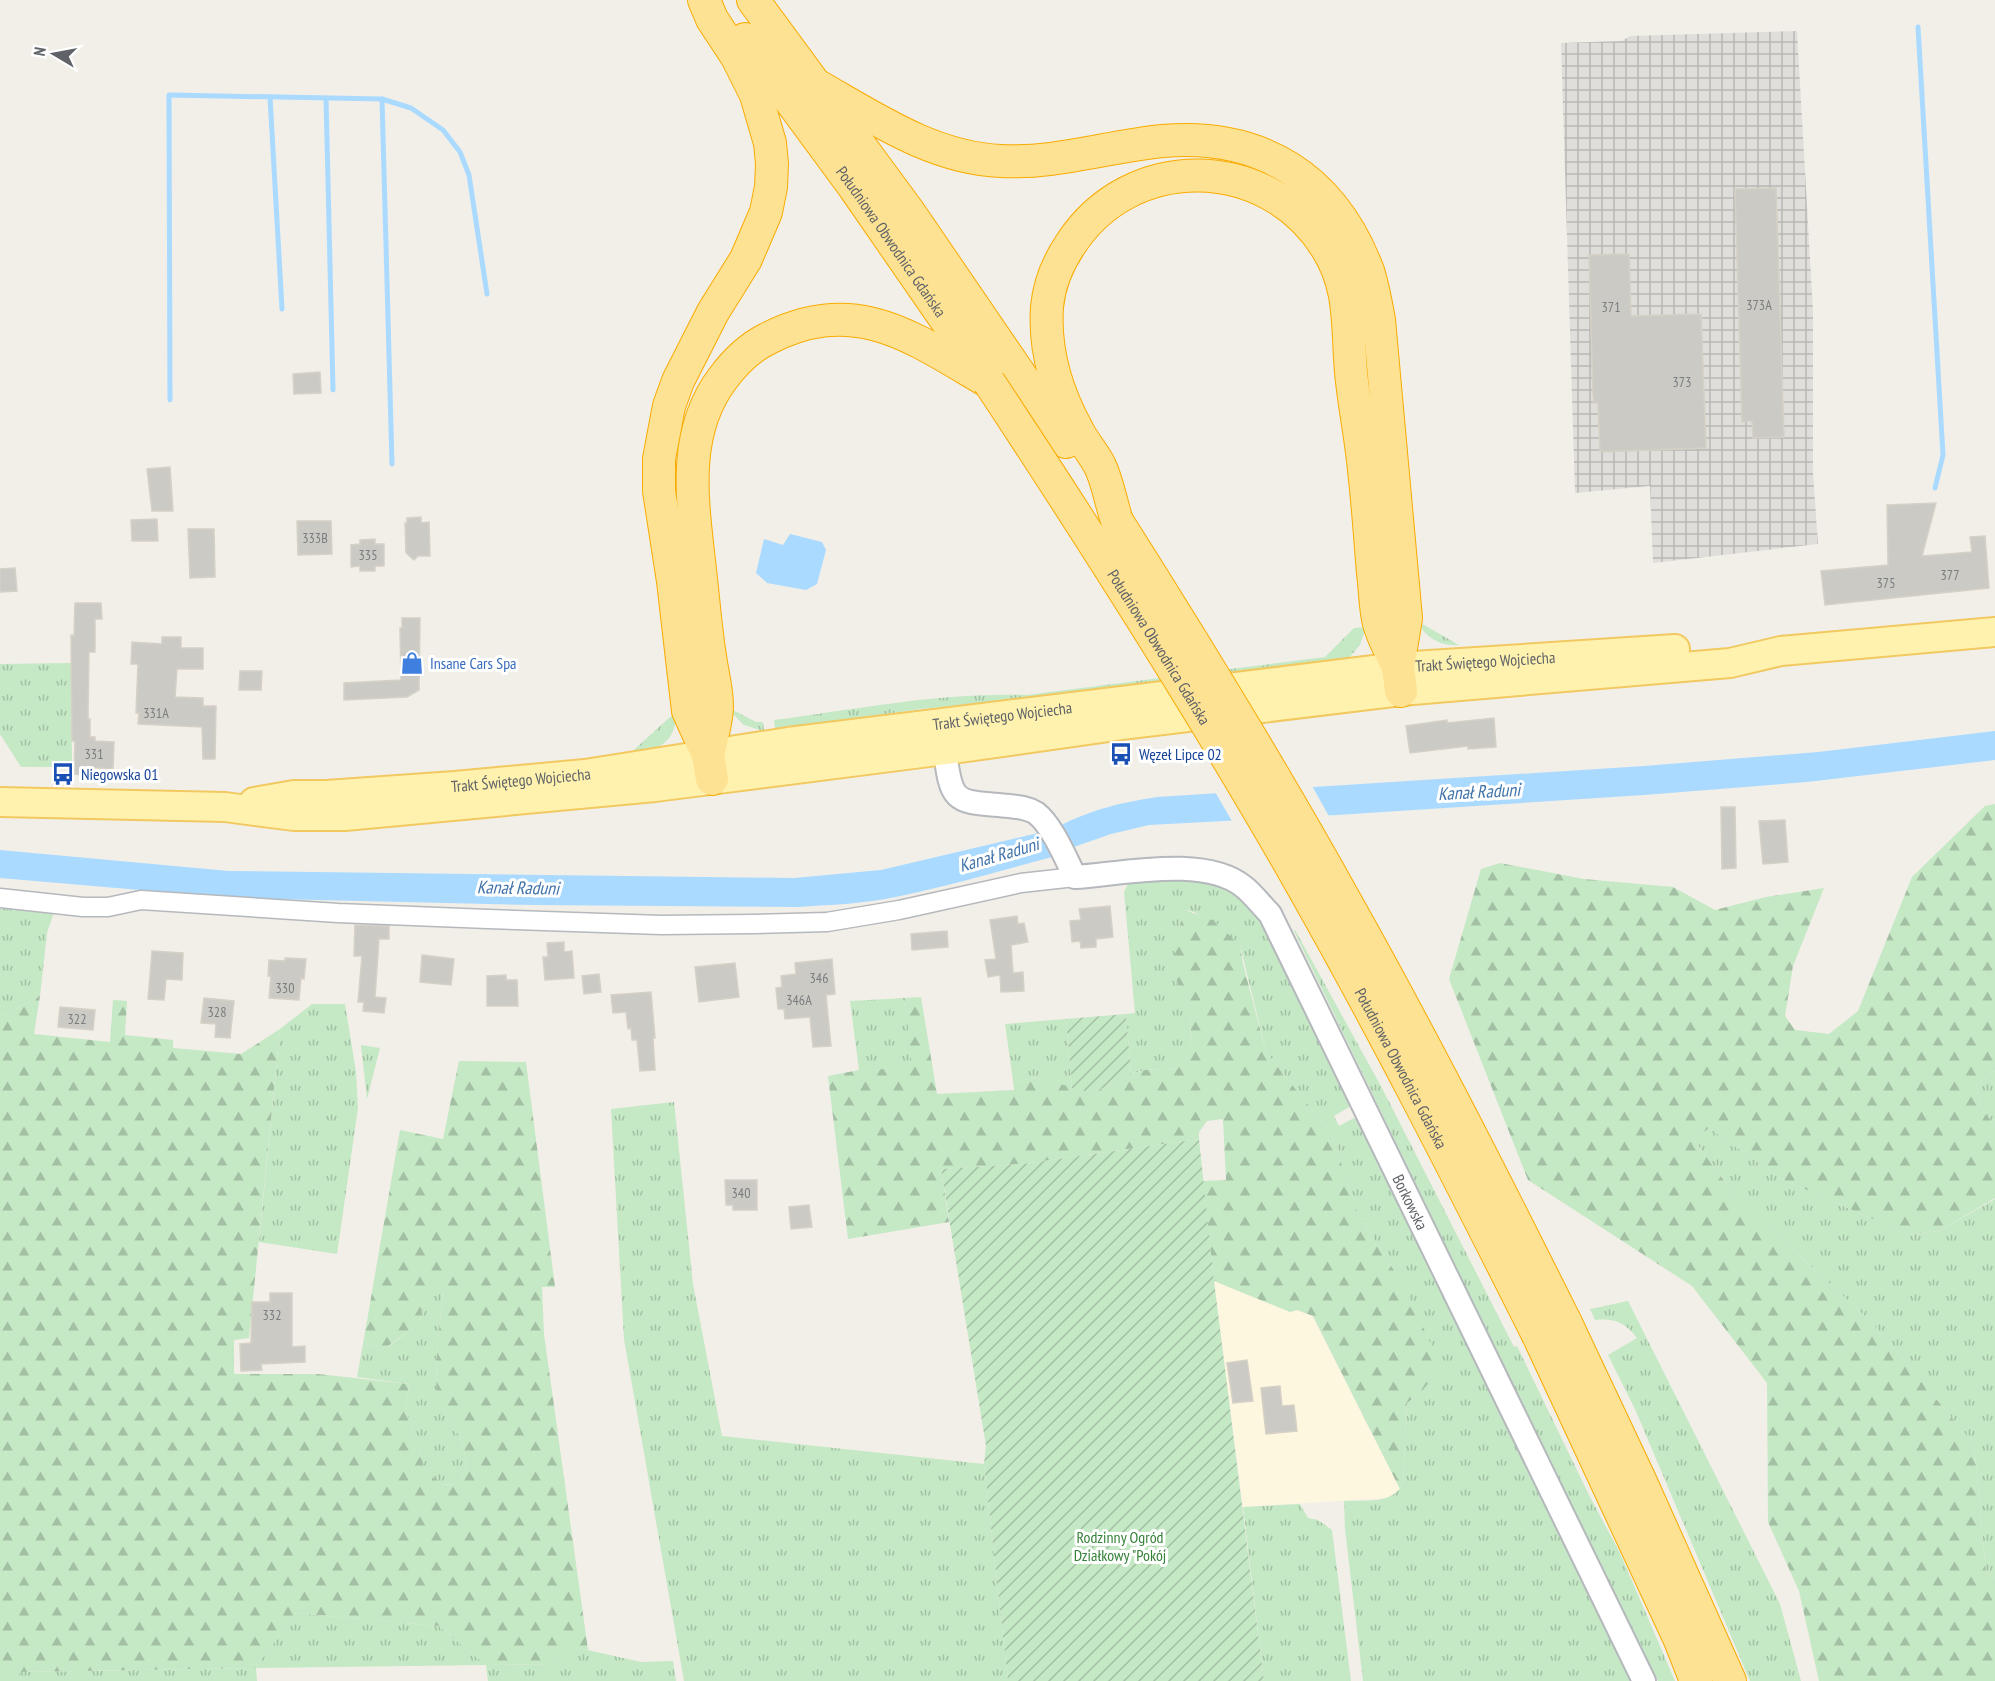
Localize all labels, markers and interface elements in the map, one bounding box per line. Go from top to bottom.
north arrow [24,24,84,84]
text: N [29,45,50,57]
street label: Południowa Obwodnica Gdańska [832,162,951,321]
house number: 373A [1746,296,1772,314]
house number: 371 [1602,298,1620,316]
house number: 373 [1673,373,1691,391]
house number: 333B [302,529,328,547]
house number: 335 [359,546,377,564]
street label: Południowa Obwodnica Gdańska [1103,566,1215,728]
house number: 377 [1941,566,1959,584]
house number: 375 [1877,574,1895,592]
street label: Trakt Świętego Wojciecha [1415,647,1556,676]
shop icon: Insane Cars Spa [399,650,425,676]
place label: Insane Cars Spa [430,653,517,673]
street label: Trakt Świętego Wojciecha [932,697,1073,734]
house number: 331A [143,704,169,722]
bus stop icon: Węzeł Lipce 02 [1108,741,1134,767]
place label: Węzeł Lipce 02 [1139,744,1222,764]
house number: 331 [85,745,103,763]
bus stop icon: Niegowska 01 [50,761,76,787]
street label: Trakt Świętego Wojciecha [450,763,592,796]
place label: Niegowska 01 [81,764,159,784]
water label: Kanał Raduni [1437,778,1523,805]
water label: Kanał Raduni [956,832,1043,877]
water label: Kanał Raduni [477,875,561,900]
house number: 346 [810,969,828,987]
house number: 330 [276,979,294,997]
street label: Południowa Obwodnica Gdańska [1351,984,1452,1152]
house number: 346A [786,991,812,1009]
house number: 328 [208,1003,226,1021]
house number: 322 [68,1010,86,1028]
street label: Borkowska [1388,1171,1432,1233]
house number: 340 [732,1184,750,1202]
house number: 332 [263,1306,281,1324]
park label: Rodzinny Ogród Działkowy "Pokój [1074,1527,1166,1565]

